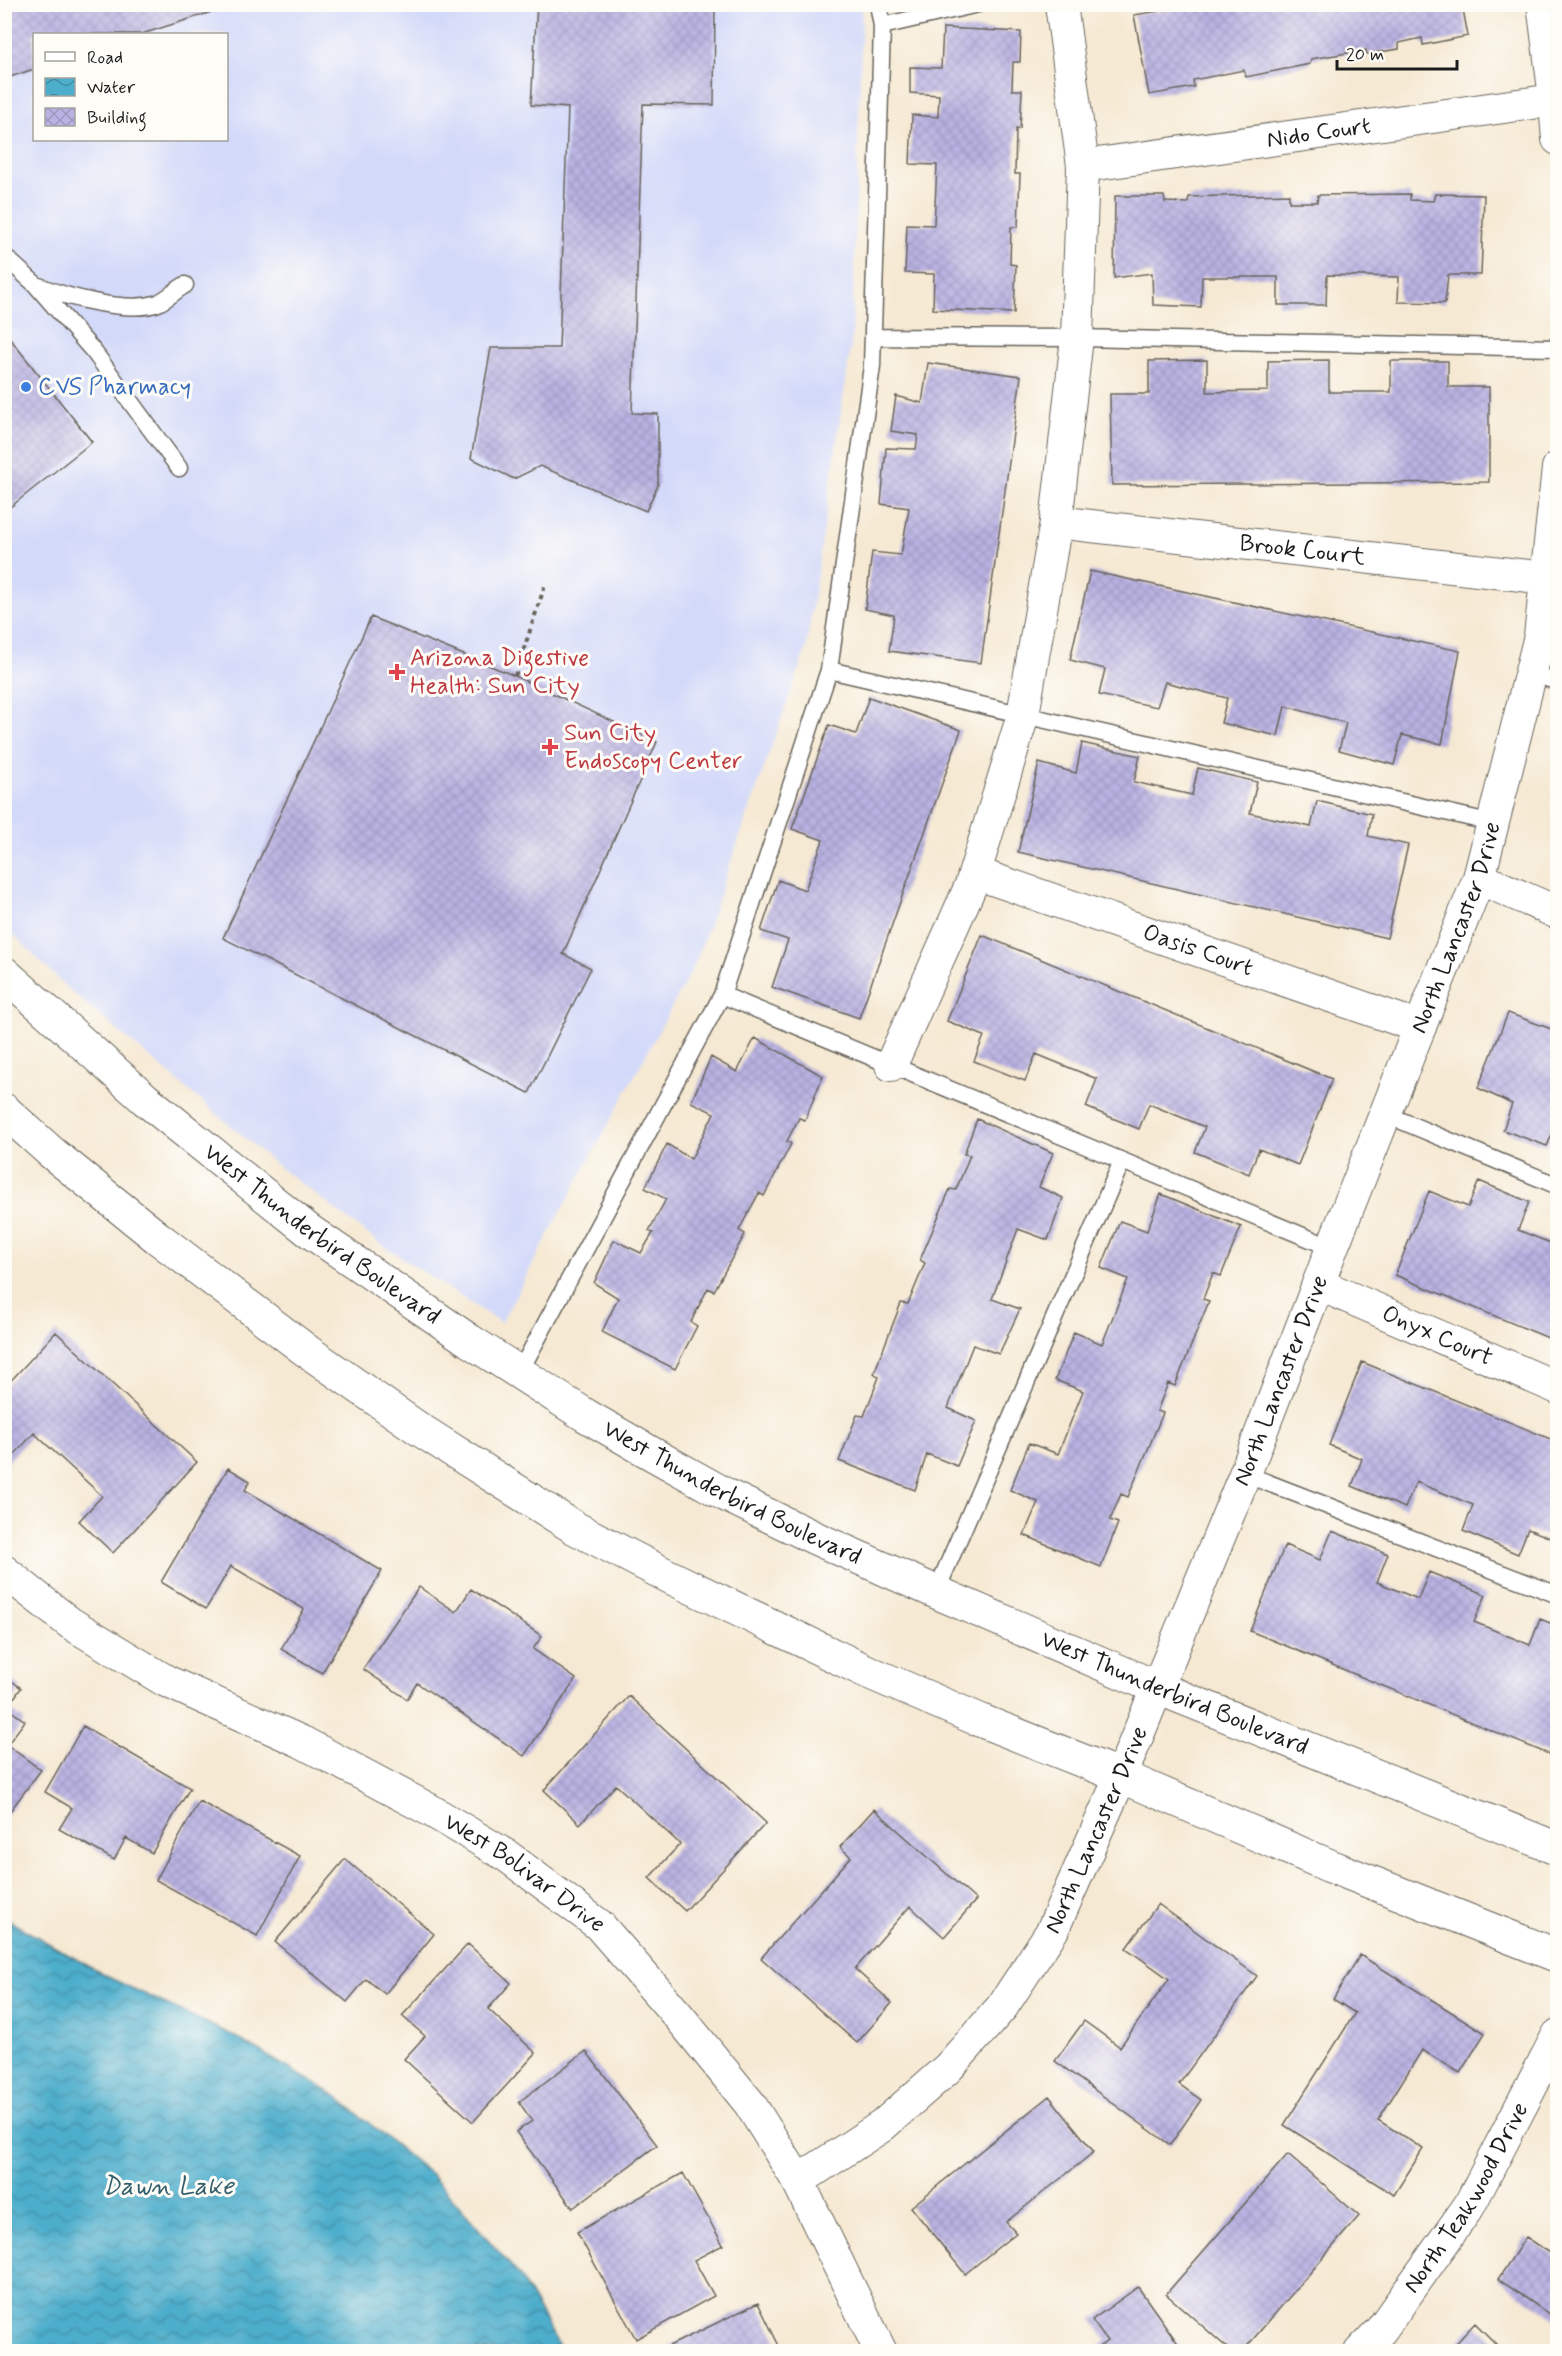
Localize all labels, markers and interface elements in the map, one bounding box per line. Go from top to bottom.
legend [33,33,228,141]
scale bar [1337,33,1457,71]
text: 20 m [1346,43,1384,67]
text: Road [87,46,123,70]
text: Water [87,76,136,100]
text: Building [87,106,147,132]
street label: Nido Court [1265,110,1373,156]
place label: CVS Pharmacy [38,372,191,403]
marker: CVS Pharmacy [19,380,33,394]
street label: Brook Court [1238,528,1367,573]
place label: Arizona Digestive Health: Sun City [410,643,589,702]
marker: Arizona Digestive Health: Sun City [388,663,406,681]
place label: Sun City Endoscopy Center [564,718,742,777]
marker: Sun City Endoscopy Center [541,738,559,756]
street label: North Lancaster Drive [1403,818,1508,1038]
street label: Oasis Court [1139,917,1257,984]
street label: West Thunderbird Boulevard [197,1137,446,1332]
street label: North Lancaster Drive [1226,1271,1336,1490]
street label: Onyx Court [1377,1298,1498,1373]
street label: West Thunderbird Boulevard [597,1413,866,1572]
street label: West Thunderbird Boulevard [1036,1624,1313,1762]
street label: North Lancaster Drive [1037,1722,1155,1939]
street label: West Bolivar Drive [438,1806,612,1940]
street label: North Teakwood Drive [1396,2097,1536,2300]
water label: Dawn Lake [102,2170,235,2204]

